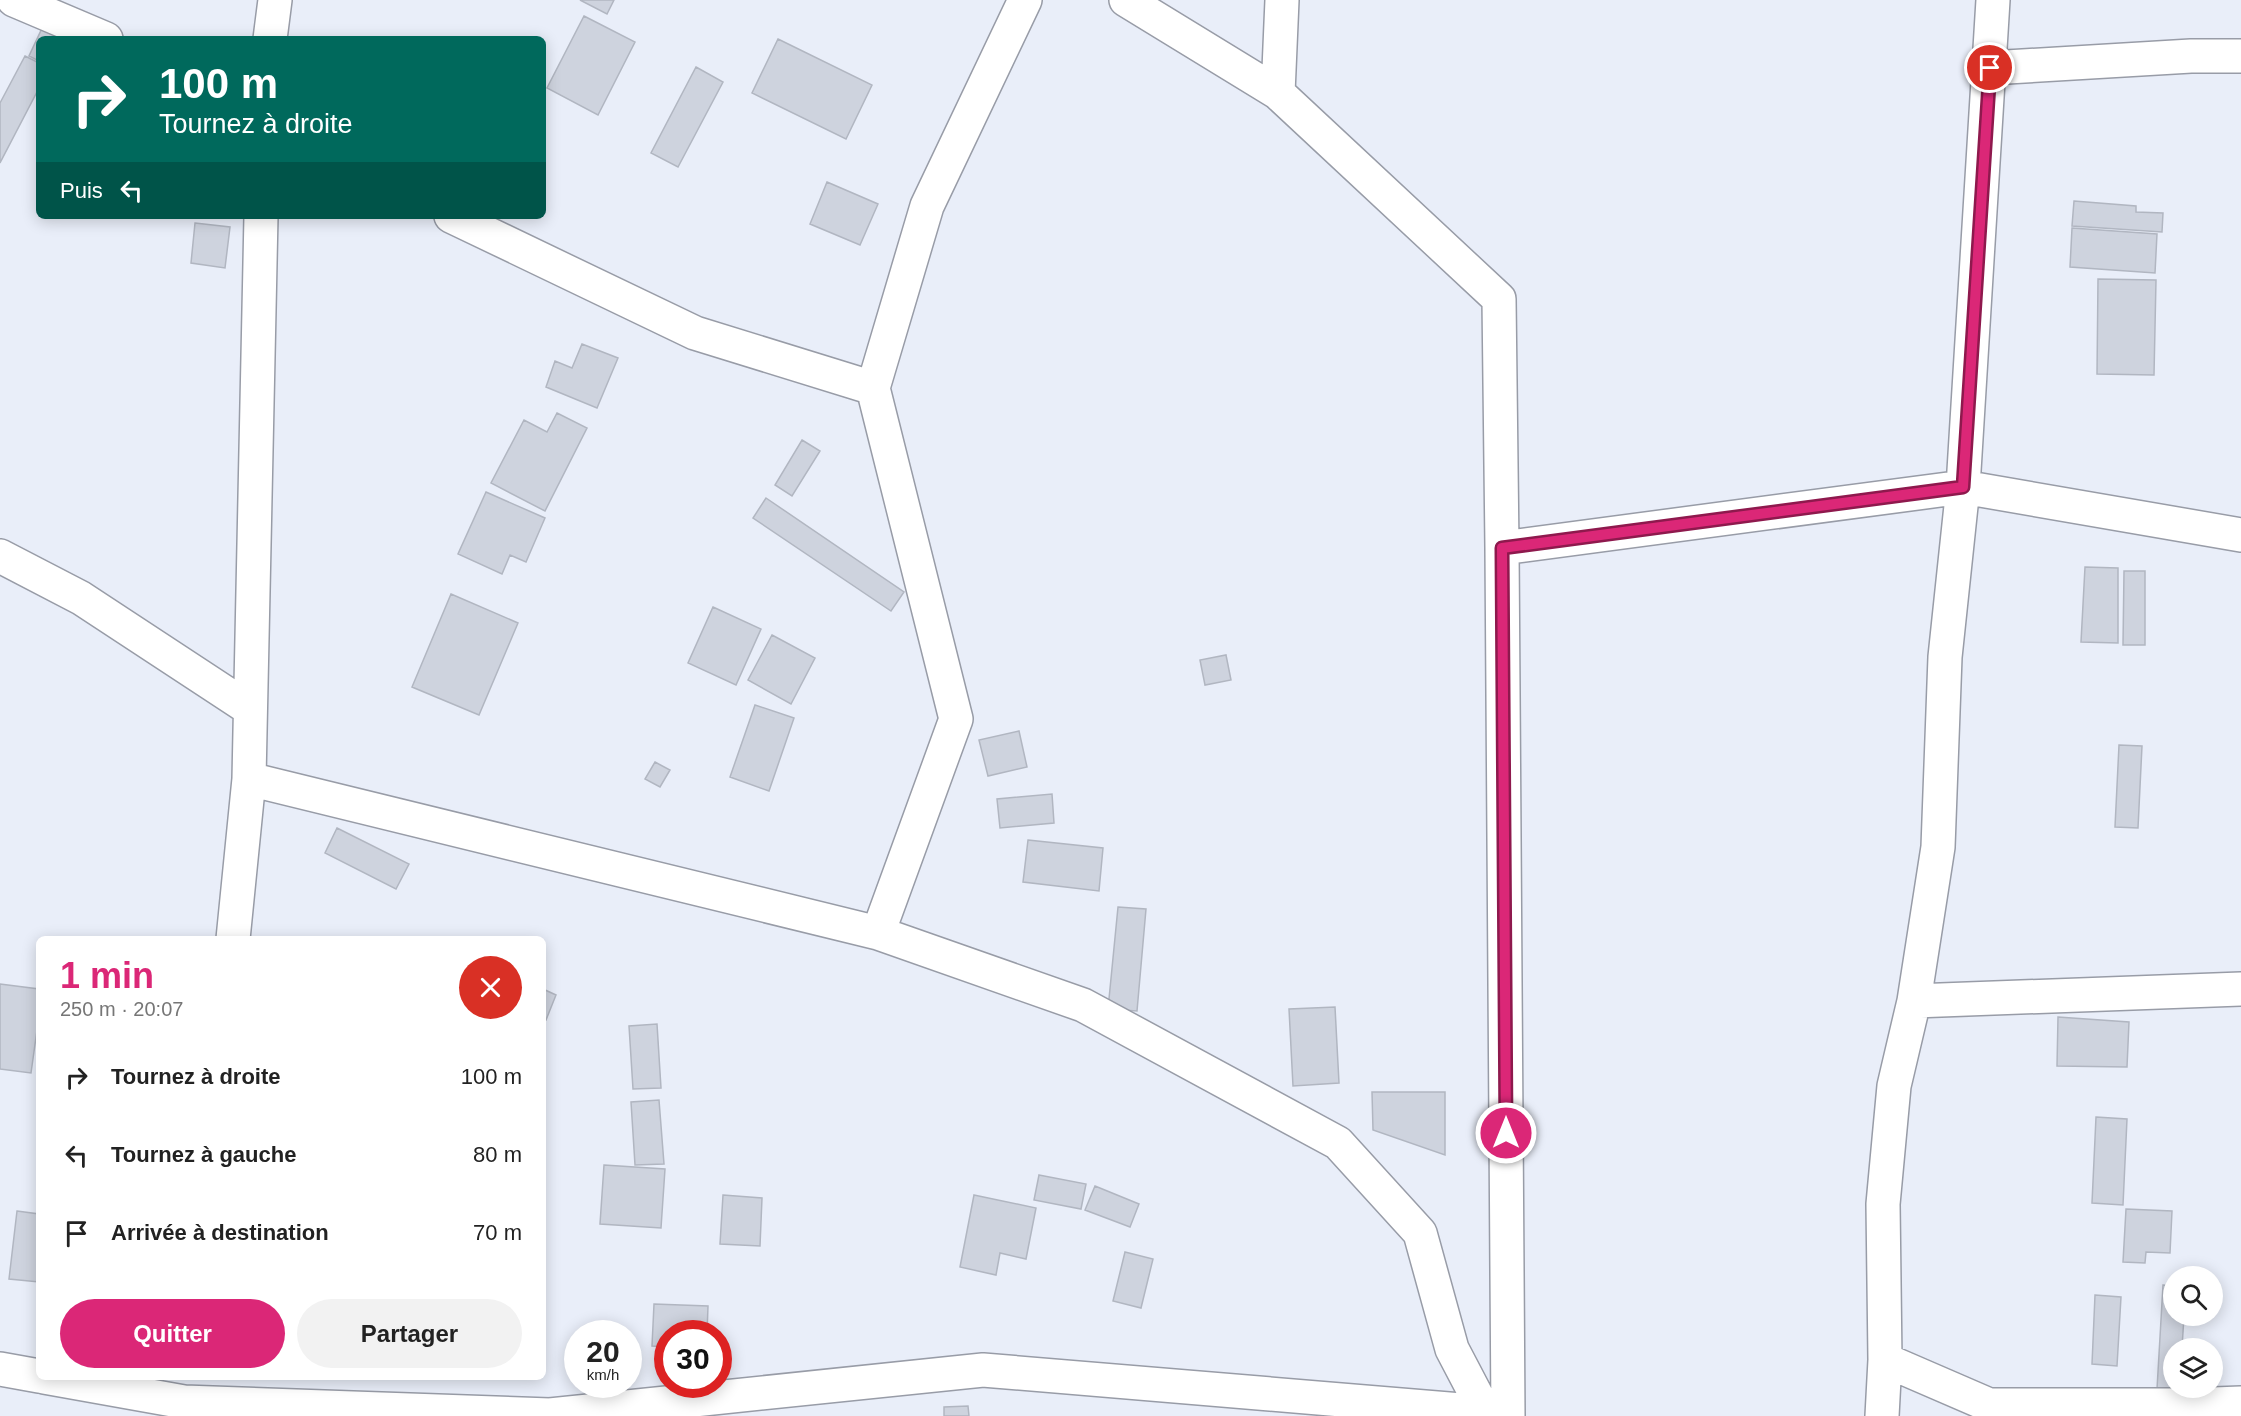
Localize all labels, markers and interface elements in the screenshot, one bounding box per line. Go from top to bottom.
pin [1964,42,2015,93]
icon: arrive [1973,51,2006,84]
icon: right [60,60,138,138]
text: 100 m [159,60,278,107]
text: Tournez à droite [159,109,353,139]
icon: left [115,174,148,207]
text: Puis [60,178,103,203]
text: 1 min [60,955,154,996]
button: close [459,956,522,1019]
text: 250 m · 20:07 [60,998,183,1020]
icon: right [60,1061,93,1094]
text: Tournez à droite [111,1064,281,1089]
text: 100 m [461,1064,522,1089]
position arrow [1474,1101,1538,1165]
icon: left [60,1139,93,1172]
text: Tournez à gauche [111,1142,296,1167]
text: 80 m [473,1142,522,1167]
icon: arrive [60,1217,93,1250]
text: Arrivée à destination [111,1220,329,1245]
text: 70 m [473,1220,522,1245]
map controls [2163,1266,2223,1398]
button: search [2163,1266,2223,1326]
button: Quitter [60,1299,285,1368]
button: Partager [297,1299,522,1368]
speed limit sign: 30 [654,1320,732,1398]
text: 20 [586,1335,620,1368]
button: layers [2163,1338,2223,1398]
text: km/h [587,1366,619,1383]

